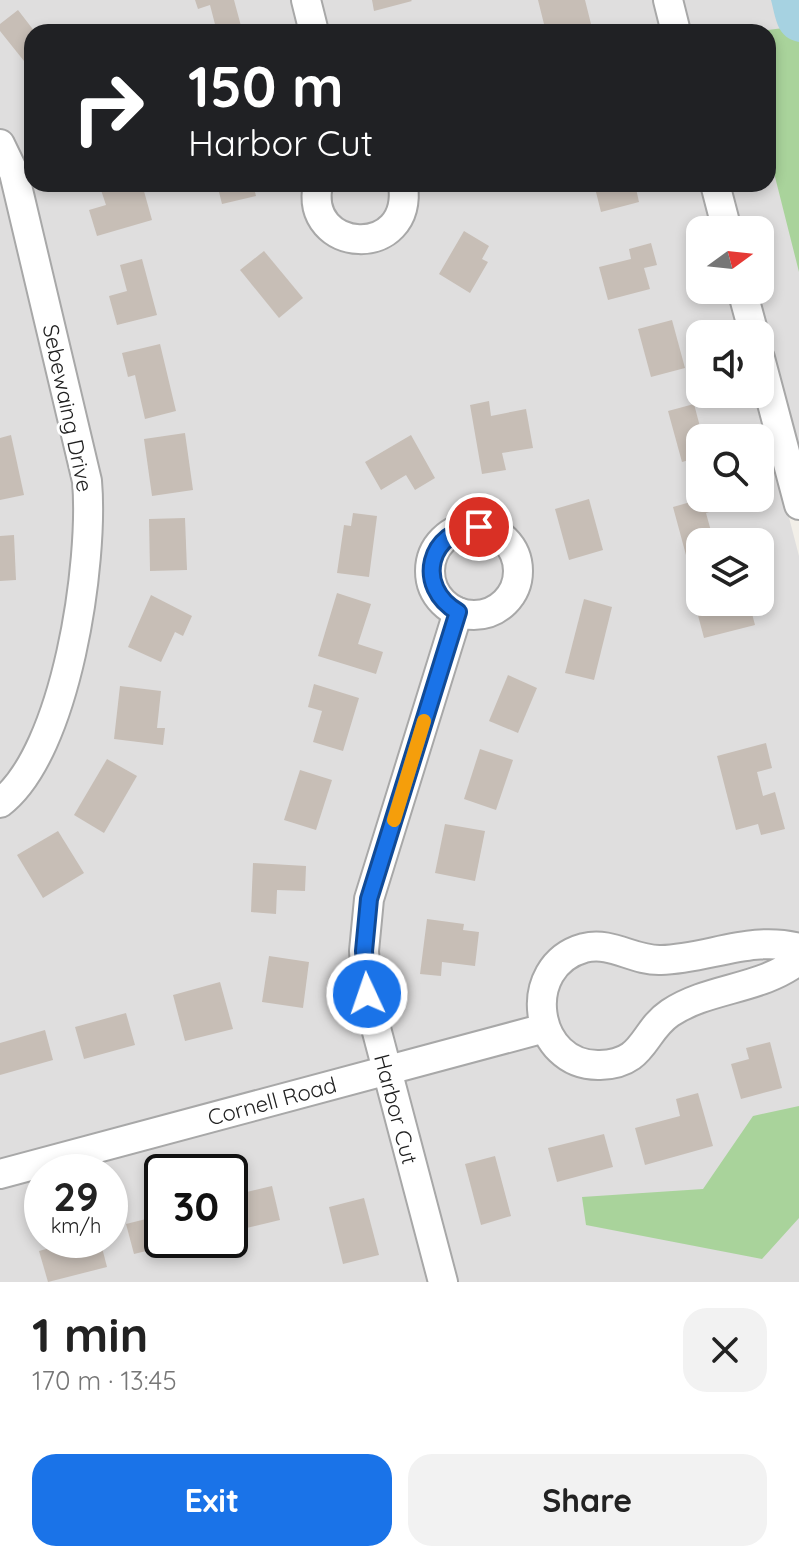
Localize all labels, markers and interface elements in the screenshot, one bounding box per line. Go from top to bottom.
text: 150 m [188,51,344,121]
icon: right [56,56,160,160]
text: Harbor Cut [188,120,373,165]
north arrow [686,216,774,304]
map controls [686,216,774,616]
button: sound [686,320,774,408]
street label: Sebewaing Drive [37,322,99,494]
button: search [686,424,774,512]
pin [445,493,513,561]
icon: arrive [457,505,501,549]
button: layers [686,528,774,616]
position arrow [325,952,409,1036]
street label: Harbor Cut [368,1051,424,1167]
street label: Cornell Road [205,1070,339,1132]
speed limit sign: 30 [144,1154,248,1258]
text: 29 [53,1171,99,1221]
text: km/h [51,1213,101,1238]
text: 1 min [32,1304,148,1364]
button: close [683,1308,767,1392]
text: 170 m · 13:45 [32,1364,177,1397]
button: Exit [32,1454,392,1546]
button: Share [408,1454,767,1546]

